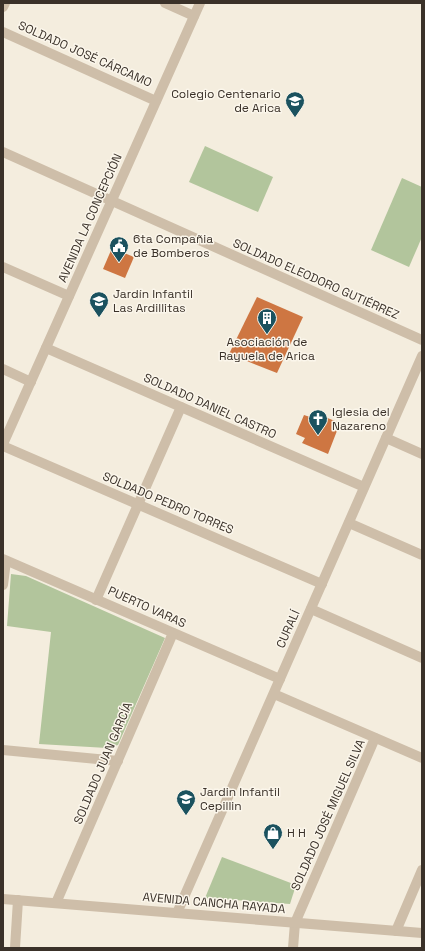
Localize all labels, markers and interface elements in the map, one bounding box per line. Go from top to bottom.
street label: SOLDADO JOSÉ CÁRCAMO [16,17,154,91]
place label: Colegio Centenario de Arica [171,86,281,116]
school or university icon: Colegio Centenario de Arica [284,90,306,118]
street label: AVENIDA LA CONCEPCIÓN [54,151,126,285]
place label: 6ta Compañia de Bomberos [133,231,213,261]
public building icon: 6ta Compañia de Bomberos [108,235,130,263]
street label: SOLDADO ELEODORO GUTIÉRREZ [230,235,402,323]
place label: Jardín Infantil Las Ardillitas [113,286,193,316]
school or university icon: Jardín Infantil Las Ardillitas [88,290,110,318]
building icon: Asociación de Rayuela de Arica [256,307,278,335]
place label: Asociación de Rayuela de Arica [219,334,315,364]
street label: SOLDADO DANIEL CASTRO [141,369,279,443]
place label: Iglesia del Nazareno [332,404,390,434]
church icon: Iglesia del Nazareno [307,408,329,436]
street label: SOLDADO PEDRO TORRES [100,468,236,538]
street label: PUERTO VARAS [105,583,189,631]
street label: CURALÍ [272,607,304,651]
street label: SOLDADO JUAN GARCÍA [70,699,136,827]
street label: SOLDADO JOSÉ MIGUEL SILVA [287,736,369,893]
place label: Jardin Infantil Cepillin [200,784,280,814]
school or university icon: Jardin Infantil Cepillin [175,788,197,816]
shop icon: H H [262,822,284,850]
place label: H H [287,825,306,841]
street label: AVENIDA CANCHA RAYADA [142,889,286,917]

